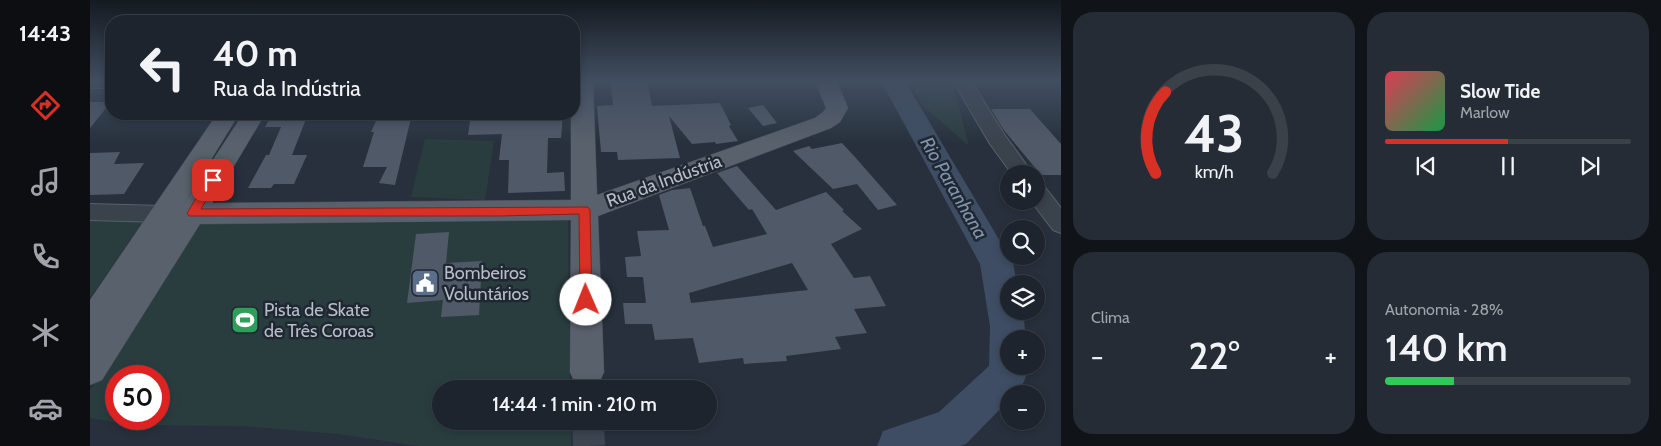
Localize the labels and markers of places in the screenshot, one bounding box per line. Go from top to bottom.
pin [192,159,234,201]
place label: Bombeiros Voluntários [444,262,529,305]
public building icon: Bombeiros Voluntários [410,268,440,298]
place label: Pista de Skate de Três Coroas [264,299,374,342]
sports icon: Pista de Skate de Três Coroas [230,305,260,335]

